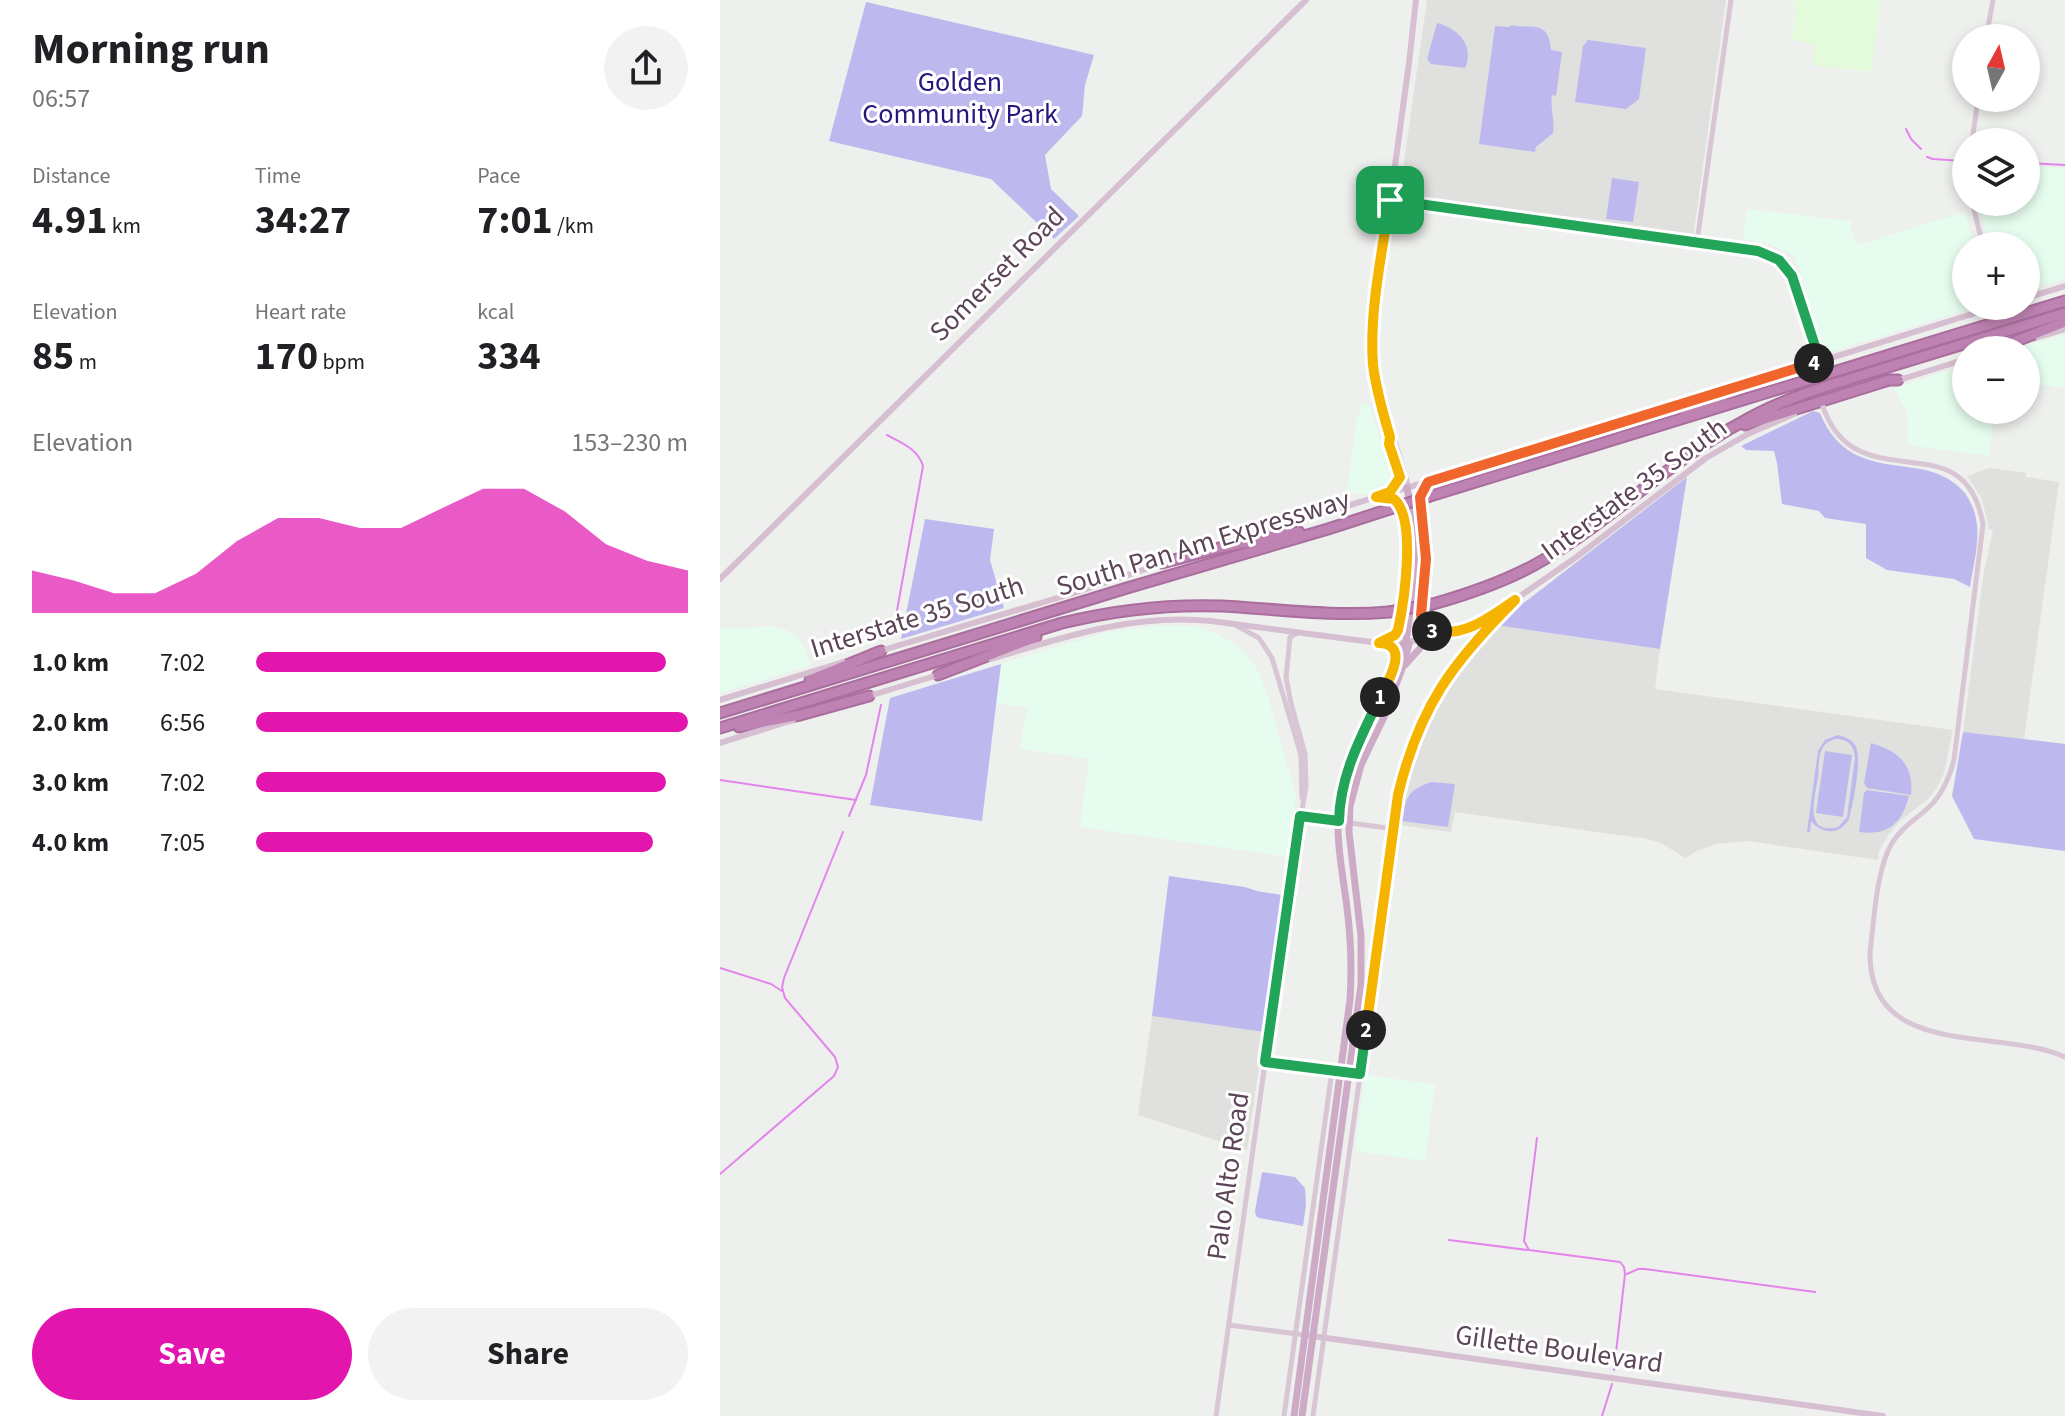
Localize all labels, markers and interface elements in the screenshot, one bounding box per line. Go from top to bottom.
text: Morning run [32,18,270,81]
north arrow [1952,24,2040,112]
map controls [1952,24,2040,424]
button: share [604,26,688,110]
park label: Golden Community Park [862,62,1058,134]
text: 06:57 [32,80,90,117]
button: layers [1952,128,2040,216]
text: Distance [32,160,110,192]
text: Time [255,160,301,192]
text: Pace [477,160,520,192]
pin [1356,166,1424,234]
icon: arrive [1368,178,1412,222]
text: 4.91 [32,192,107,249]
text: 34:27 [255,192,351,249]
text: 7:01 [477,192,553,249]
street label: Somerset Road [920,197,1074,351]
text: km [107,210,141,242]
text: /km [553,210,594,242]
button: + [1952,232,2040,320]
text: Elevation [32,296,118,328]
text: Heart rate [255,296,346,328]
text: kcal [477,296,514,328]
text: 85 [32,328,74,385]
text: 170 [255,328,318,385]
text: 334 [477,328,541,385]
button: − [1952,336,2040,424]
pin: 4 [1794,343,1834,383]
text: m [74,346,97,378]
text: bpm [318,346,365,378]
text: 4 [1808,347,1820,379]
street label: Interstate 35 South [1533,408,1735,570]
text: Elevation [32,424,133,461]
text: 153–230 m [571,424,688,461]
street label: South Pan Am Expressway [1051,479,1355,607]
street label: Interstate 35 South [805,566,1029,668]
pin: 3 [1412,611,1452,651]
text: 3 [1426,615,1438,647]
text: 1.0 km [32,644,109,681]
text: 7:02 [160,644,205,681]
pin: 1 [1360,677,1400,717]
text: 1 [1374,681,1386,713]
text: 2.0 km [32,704,109,741]
text: 6:56 [160,704,205,741]
text: 3.0 km [32,764,109,801]
text: 7:02 [160,764,205,801]
text: 4.0 km [32,824,109,861]
text: 7:05 [160,824,205,861]
pin: 2 [1346,1010,1386,1050]
text: 2 [1360,1014,1372,1046]
street label: Palo Alto Road [1196,1090,1260,1262]
button: Save [32,1308,352,1400]
button: Share [368,1308,688,1400]
street label: Gillette Boulevard [1453,1315,1665,1383]

